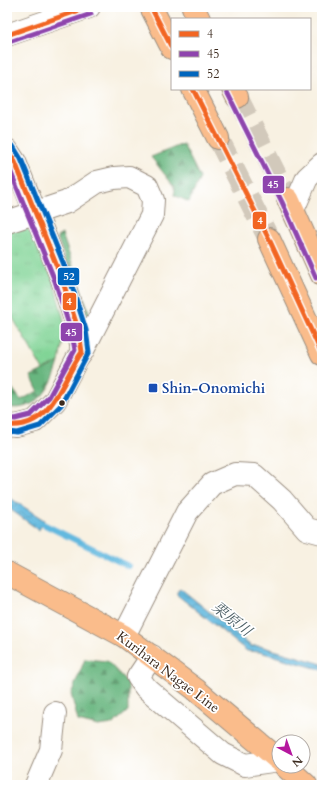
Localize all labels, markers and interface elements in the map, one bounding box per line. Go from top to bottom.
legend [171,18,311,90]
text: 4 [207,26,213,42]
text: 45 [207,46,219,62]
text: 52 [207,66,219,82]
line badge: 45 [262,175,285,194]
text: 45 [267,177,279,192]
line badge: 4 [252,211,267,230]
text: 4 [257,213,263,228]
line badge: 52 [57,267,80,286]
text: 52 [63,269,75,284]
line badge: 4 [62,292,77,311]
text: 4 [66,294,72,309]
line badge: 45 [60,322,83,342]
text: 45 [65,325,77,340]
place label: Shin-Onomichi [162,379,266,398]
marker: Shin-Onomichi [147,382,159,394]
unlabelled marker [57,398,67,408]
water label: 栗原川 [208,597,257,642]
street label: Kurihara Nagae Line [113,627,223,717]
north arrow [271,734,311,774]
text: N [288,752,306,770]

